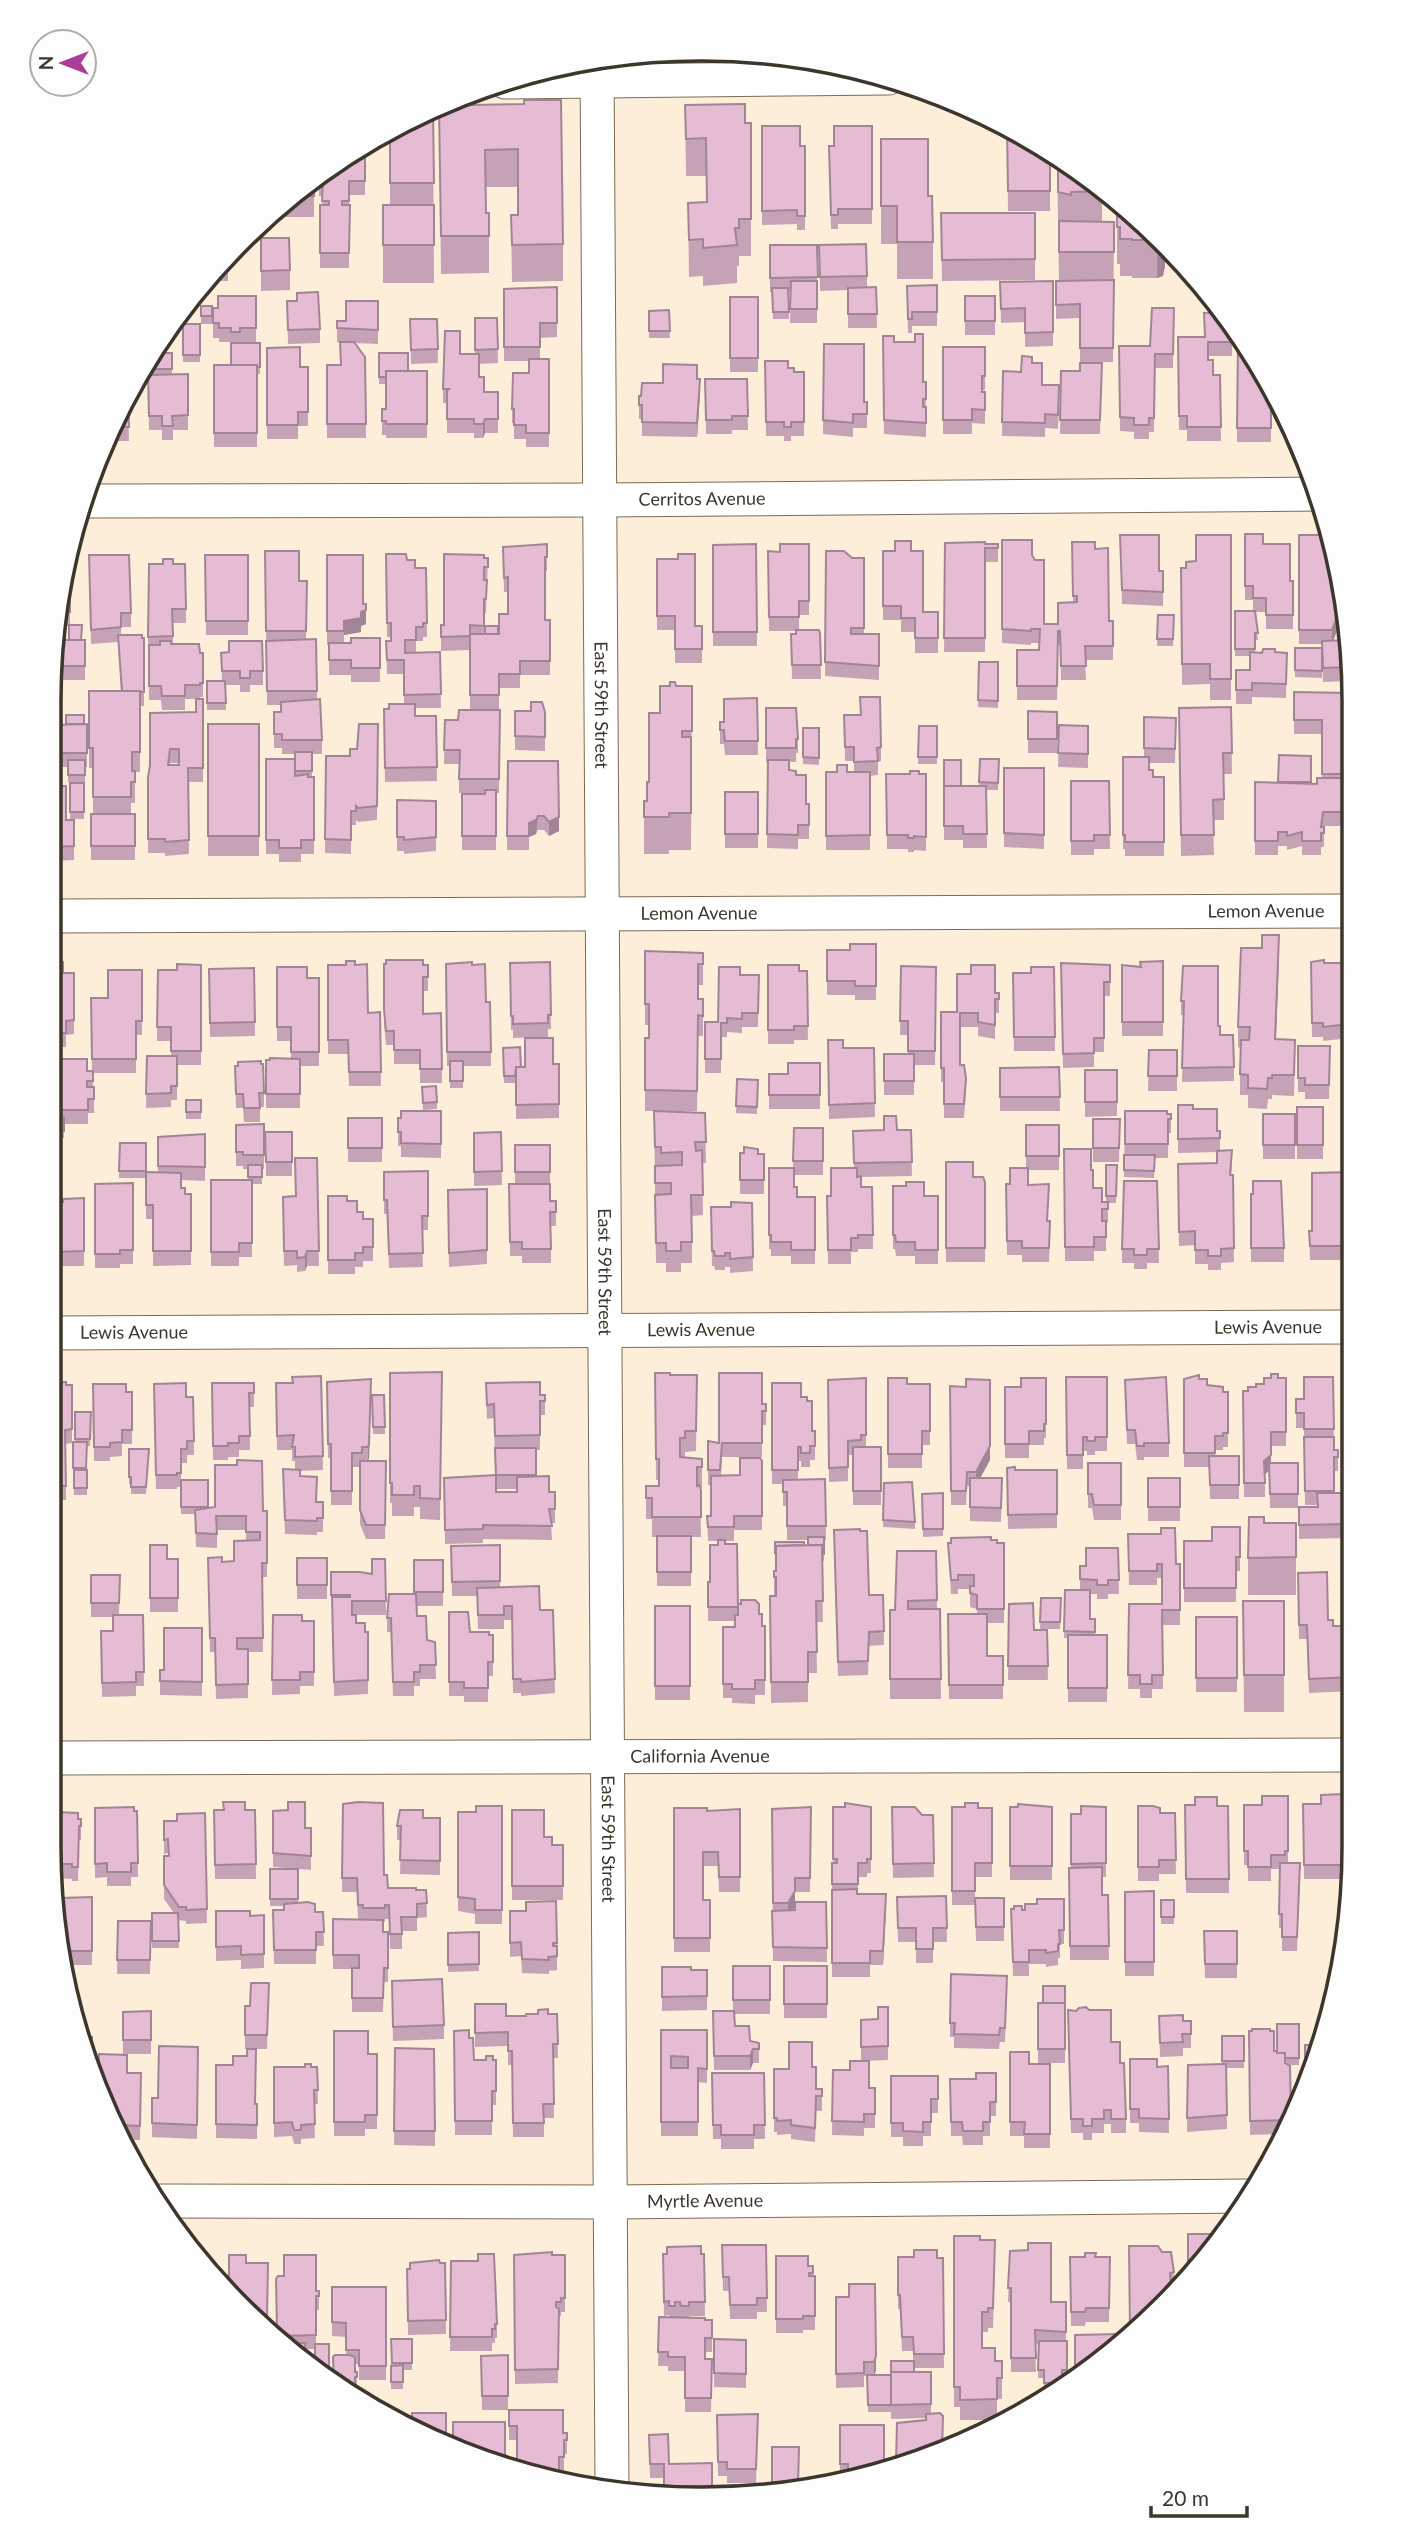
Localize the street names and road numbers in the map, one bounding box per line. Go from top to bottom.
street label: Cerritos Avenue [638,487,766,510]
street label: East 59th Street [591,641,613,769]
street label: Lemon Avenue [1208,899,1324,922]
street label: Lemon Avenue [641,901,757,924]
street label: East 59th Street [594,1208,617,1336]
street label: Lewis Avenue [1214,1315,1322,1338]
street label: Lewis Avenue [647,1318,755,1340]
street label: Lewis Avenue [80,1320,188,1343]
street label: California Avenue [630,1744,770,1767]
street label: East 59th Street [598,1775,620,1903]
street label: Myrtle Avenue [647,2189,763,2212]

